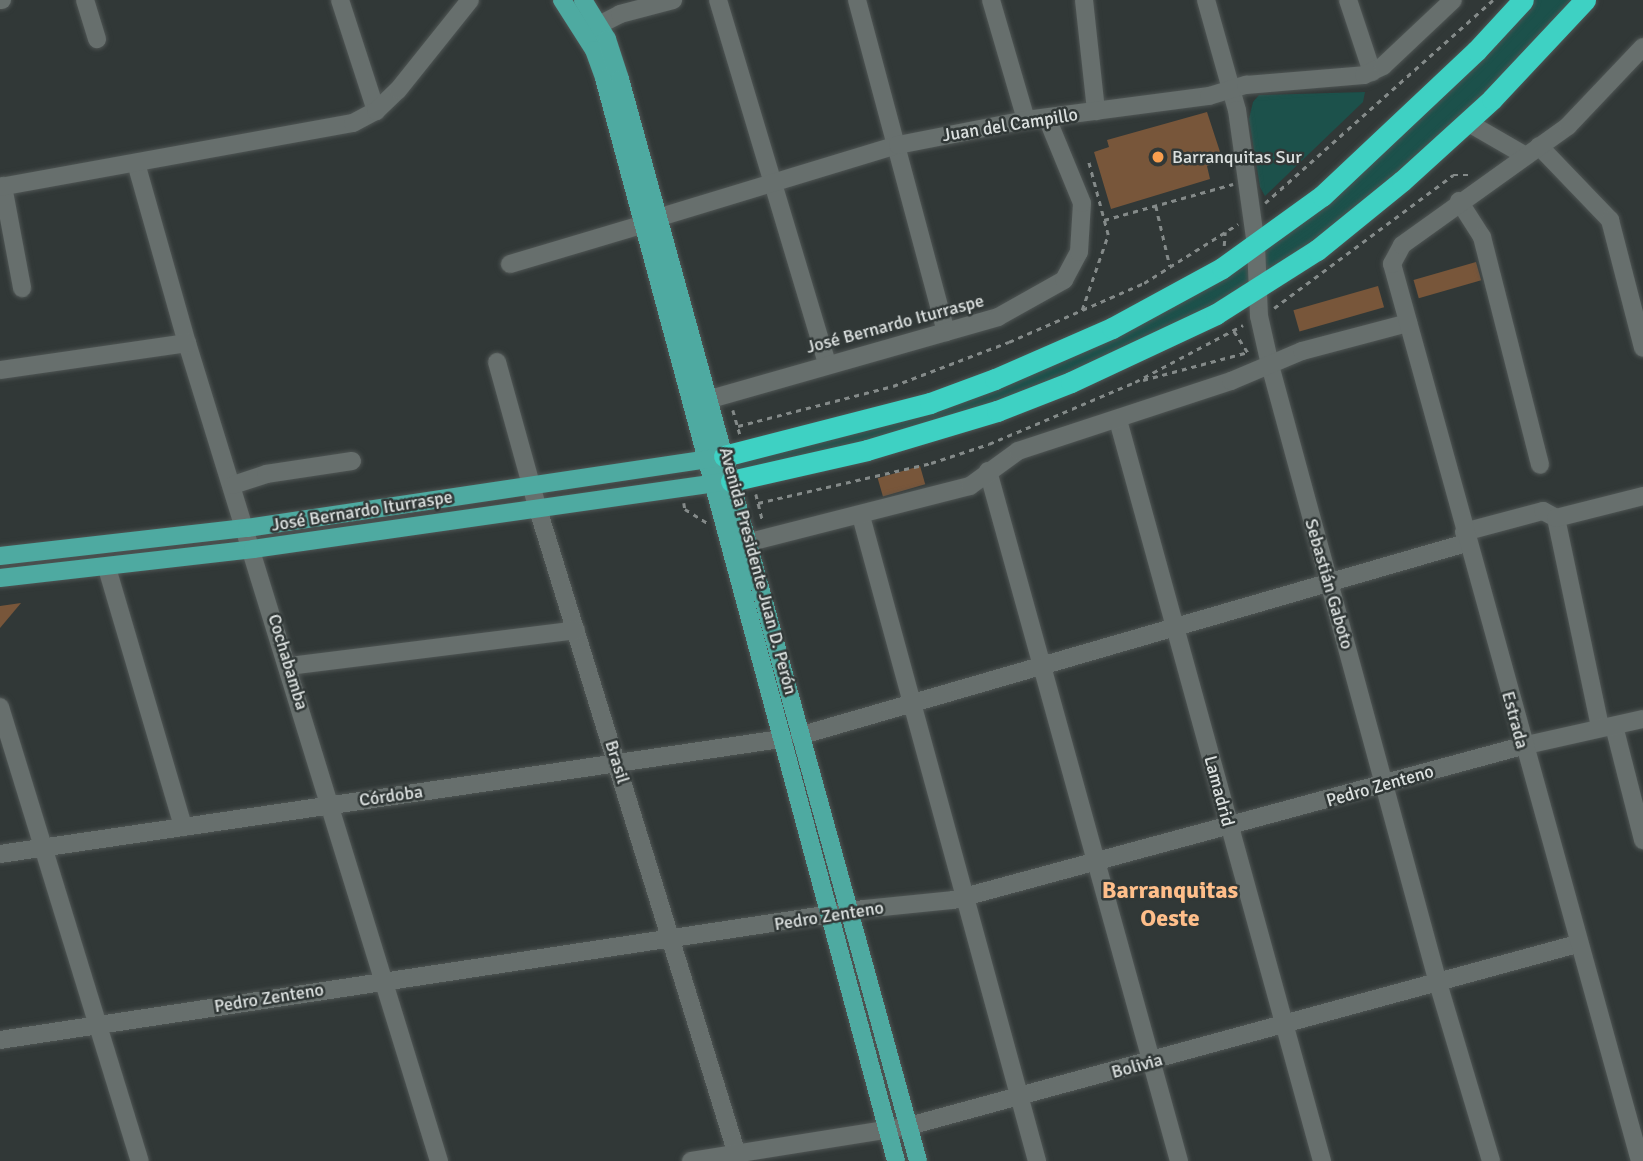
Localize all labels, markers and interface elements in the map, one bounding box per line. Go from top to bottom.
street label: Juan del Campillo [941,104,1079,146]
place label: Barranquitas Sur [1172,146,1302,168]
marker: Barranquitas Sur [1150,149,1166,165]
street label: José Bernardo Iturraspe [804,290,986,358]
street label: Avenida Presidente Juan D. Perón [715,445,801,697]
street label: José Bernardo Iturraspe [270,486,454,536]
street label: Sebastián Gaboto [1300,516,1358,652]
street label: Cochabamba [263,611,313,713]
street label: Estrada [1497,689,1533,751]
street label: Brasil [600,738,634,786]
street label: Lamadrid [1199,753,1239,829]
street label: Pedro Zenteno [1324,760,1436,812]
street label: Córdoba [358,781,424,811]
district label: Barranquitas Oeste [1102,877,1238,933]
street label: Pedro Zenteno [773,897,885,935]
street label: Pedro Zenteno [213,979,325,1017]
street label: Bolivia [1109,1049,1165,1083]

